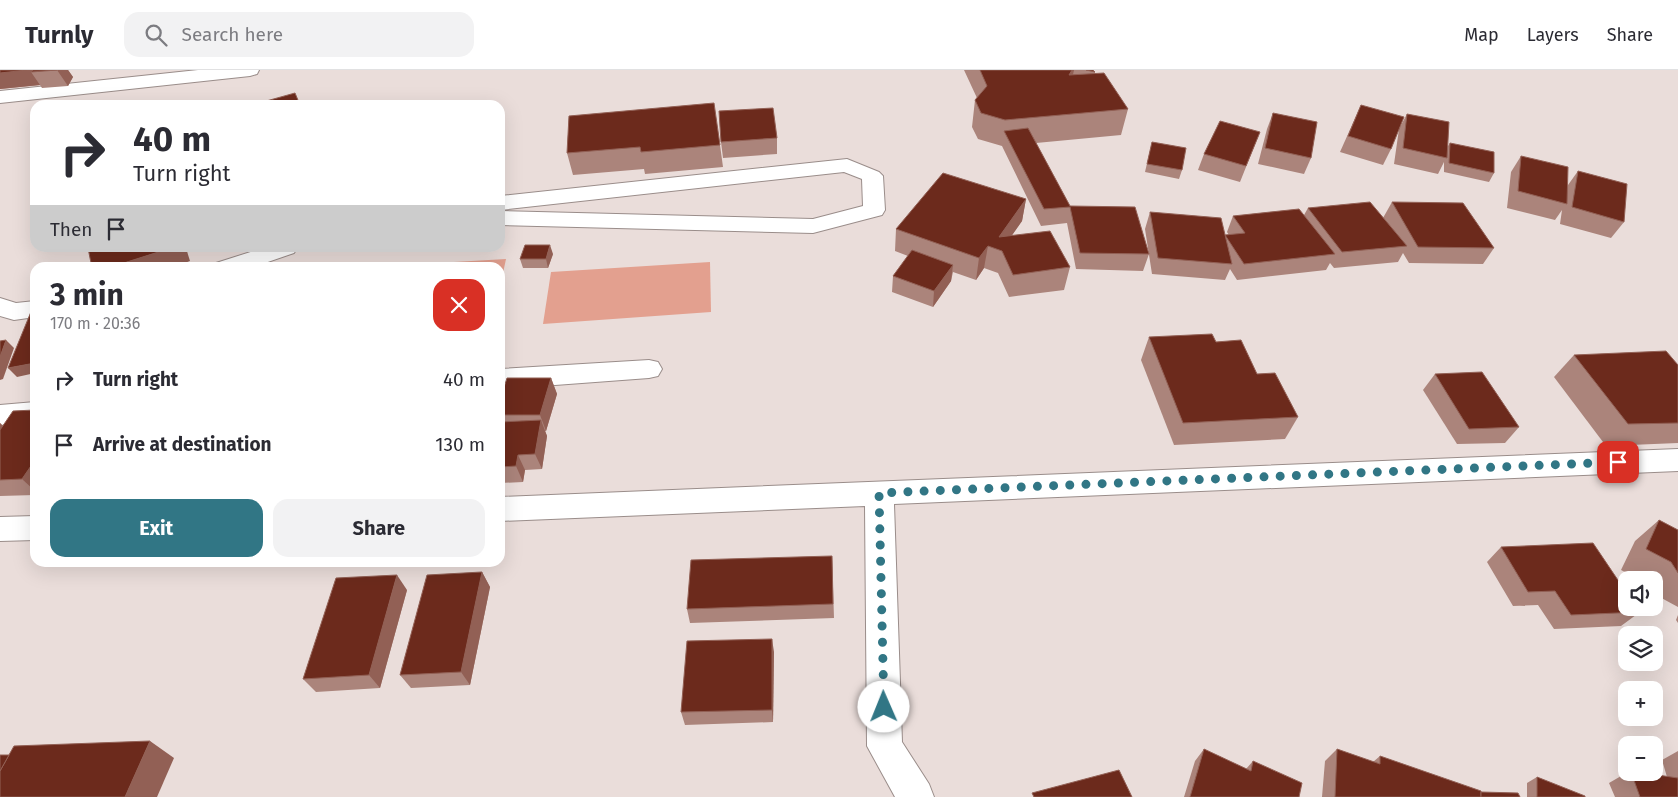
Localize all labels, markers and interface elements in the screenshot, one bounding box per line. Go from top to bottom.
search box [124,12,474,57]
text: Turnly [25,21,94,49]
icon: search [142,21,170,49]
text: Search here [182,23,283,46]
text: Map [1464,24,1499,46]
text: Layers [1527,24,1579,46]
text: Share [1607,24,1653,46]
text: 40 m [133,118,211,160]
icon: right [50,120,115,185]
text: Turn right [133,160,230,187]
icon: arrive [102,215,130,243]
text: Then [50,218,92,241]
text: 3 min [50,277,124,313]
button: close [433,279,485,331]
text: 170 m · 20:36 [50,314,140,333]
icon: right [50,366,78,394]
text: Turn right [93,368,178,391]
text: 40 m [443,368,485,391]
icon: arrive [50,431,78,459]
text: Arrive at destination [93,433,272,456]
text: 130 m [435,433,485,456]
pin [1597,441,1639,483]
icon: arrive [1604,448,1632,476]
button: Exit [50,499,263,557]
button: Share [273,499,485,557]
map controls [1618,571,1663,781]
button: sound [1618,571,1663,616]
button: layers [1618,626,1663,671]
position arrow [857,680,909,732]
button: + [1618,681,1663,726]
button: − [1618,736,1663,781]

